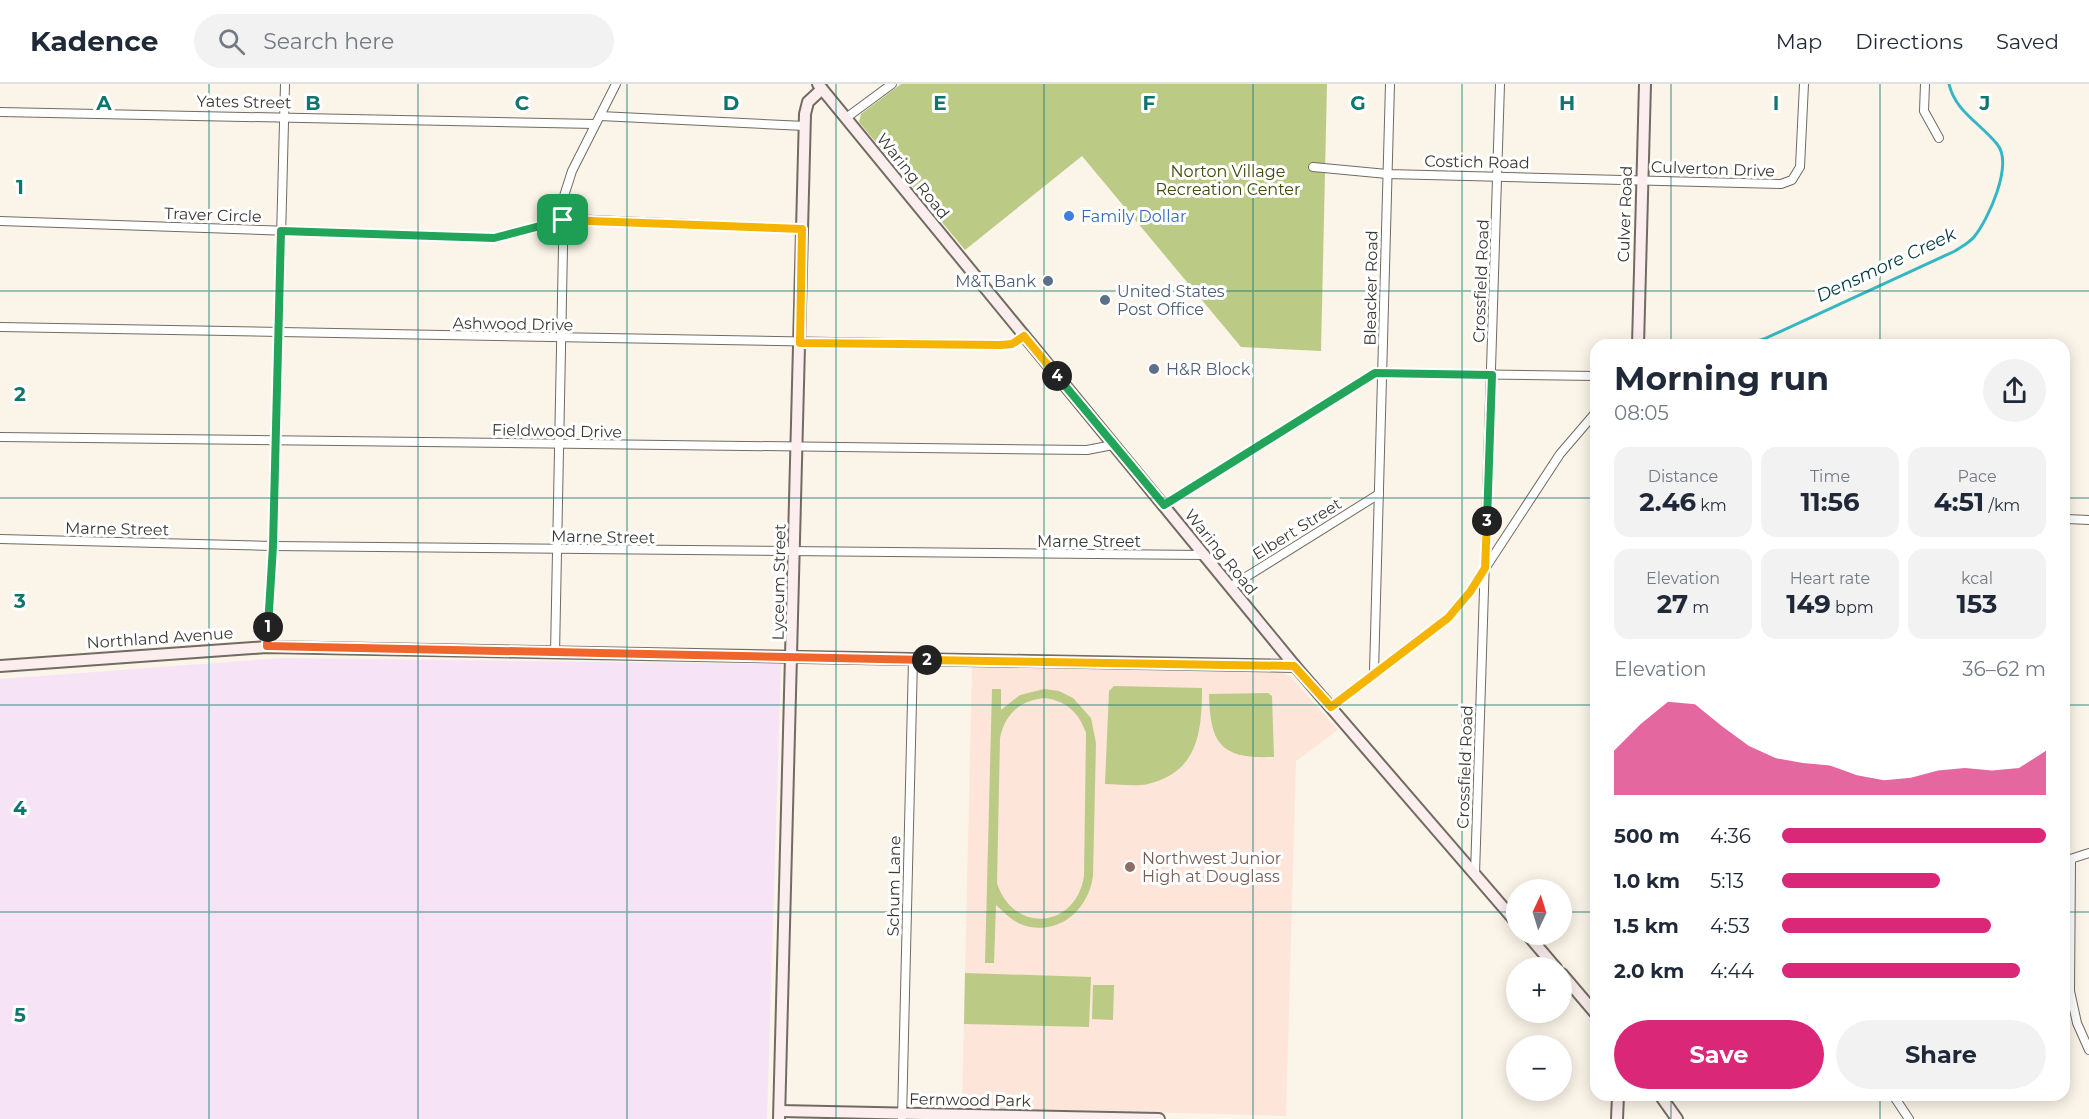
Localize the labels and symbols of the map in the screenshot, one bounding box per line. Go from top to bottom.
text: A [95,91,112,115]
text: B [305,91,321,115]
text: C [515,91,530,115]
text: D [723,91,739,115]
text: E [933,91,947,115]
text: F [1143,91,1156,115]
text: G [1350,91,1366,115]
text: H [1559,91,1575,115]
text: I [1773,91,1779,115]
text: J [1979,91,1990,115]
street label: Yates Street [196,92,292,112]
street label: Waring Road [873,129,953,223]
street label: Costich Road [1424,152,1530,172]
street label: Culverton Drive [1651,157,1775,181]
park label: Norton Village Recreation Center [1156,162,1300,199]
street label: Culver Road [1614,165,1636,263]
text: 1 [16,175,24,199]
pin [537,194,588,245]
street label: Traver Circle [164,204,262,226]
place label: Family Dollar [1081,207,1186,226]
marker: Family Dollar [1062,209,1076,223]
street label: Crossfield Road [1469,219,1493,343]
water label: Densmore Creek [1812,222,1961,307]
street label: Bleacker Road [1360,230,1382,346]
place label: M&T Bank [955,272,1036,291]
marker: M&T Bank [1041,274,1055,288]
place label: United States Post Office [1117,282,1225,319]
marker: United States Post Office [1098,293,1112,307]
street label: Ashwood Drive [452,313,574,335]
place label: H&R Block [1166,360,1251,379]
pin: 4 [1042,361,1072,391]
marker: H&R Block [1147,362,1161,376]
text: 2 [14,382,26,406]
street label: Fieldwood Drive [492,420,622,442]
street label: Elbert Street [1249,494,1345,564]
street label: Waring Road [1181,505,1261,599]
pin: 3 [1472,506,1502,536]
street label: Marne Street [65,519,170,539]
street label: Lyceum Street [768,523,790,641]
street label: Marne Street [551,527,656,547]
street label: Marne Street [1037,532,1142,551]
text: 3 [13,589,26,613]
pin: 1 [253,612,283,642]
street label: Northland Avenue [86,623,234,653]
pin: 2 [912,645,942,675]
street label: Crossfield Road [1453,705,1477,829]
text: 4 [13,796,27,820]
street label: Schum Lane [884,835,904,937]
place label: Northwest Junior High at Douglass [1142,849,1281,886]
marker: Northwest Junior High at Douglass [1123,860,1137,874]
north arrow [1506,879,1572,945]
text: 5 [14,1003,26,1027]
street label: Fernwood Park [909,1089,1032,1111]

